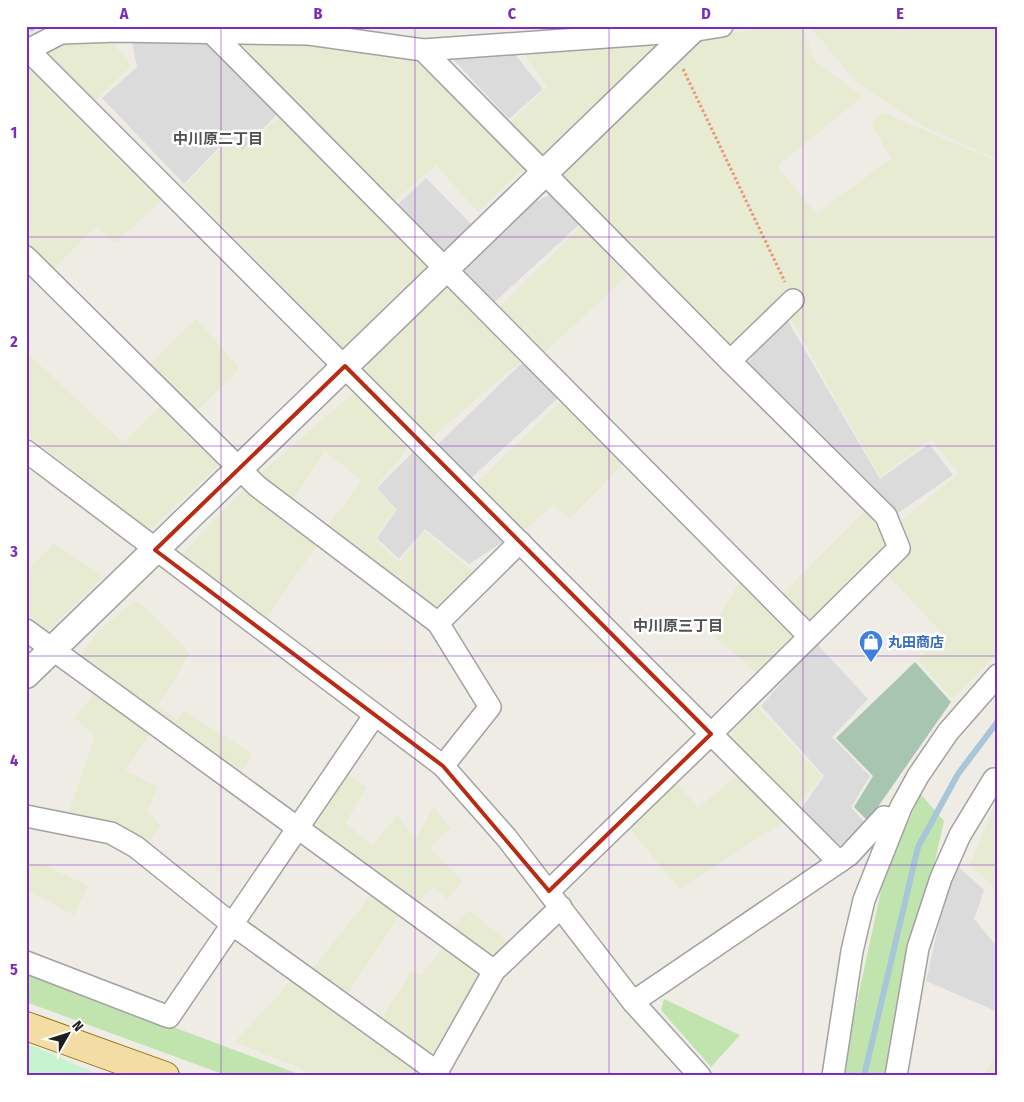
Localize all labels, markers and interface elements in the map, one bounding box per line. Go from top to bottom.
text: A [119,4,129,23]
text: B [314,4,323,23]
text: C [508,4,517,23]
text: D [701,4,711,23]
text: E [896,4,904,23]
text: 1 [11,123,17,142]
district label: 中川原二丁目 [173,130,263,148]
text: 2 [9,332,18,351]
text: 3 [9,542,18,561]
district label: 中川原三丁目 [633,617,723,635]
shop icon: 丸田商店 [858,629,884,663]
place label: 丸田商店 [888,634,944,651]
text: 4 [10,751,18,770]
text: 5 [10,960,18,979]
north arrow [42,1010,92,1060]
text: N [68,1018,87,1035]

